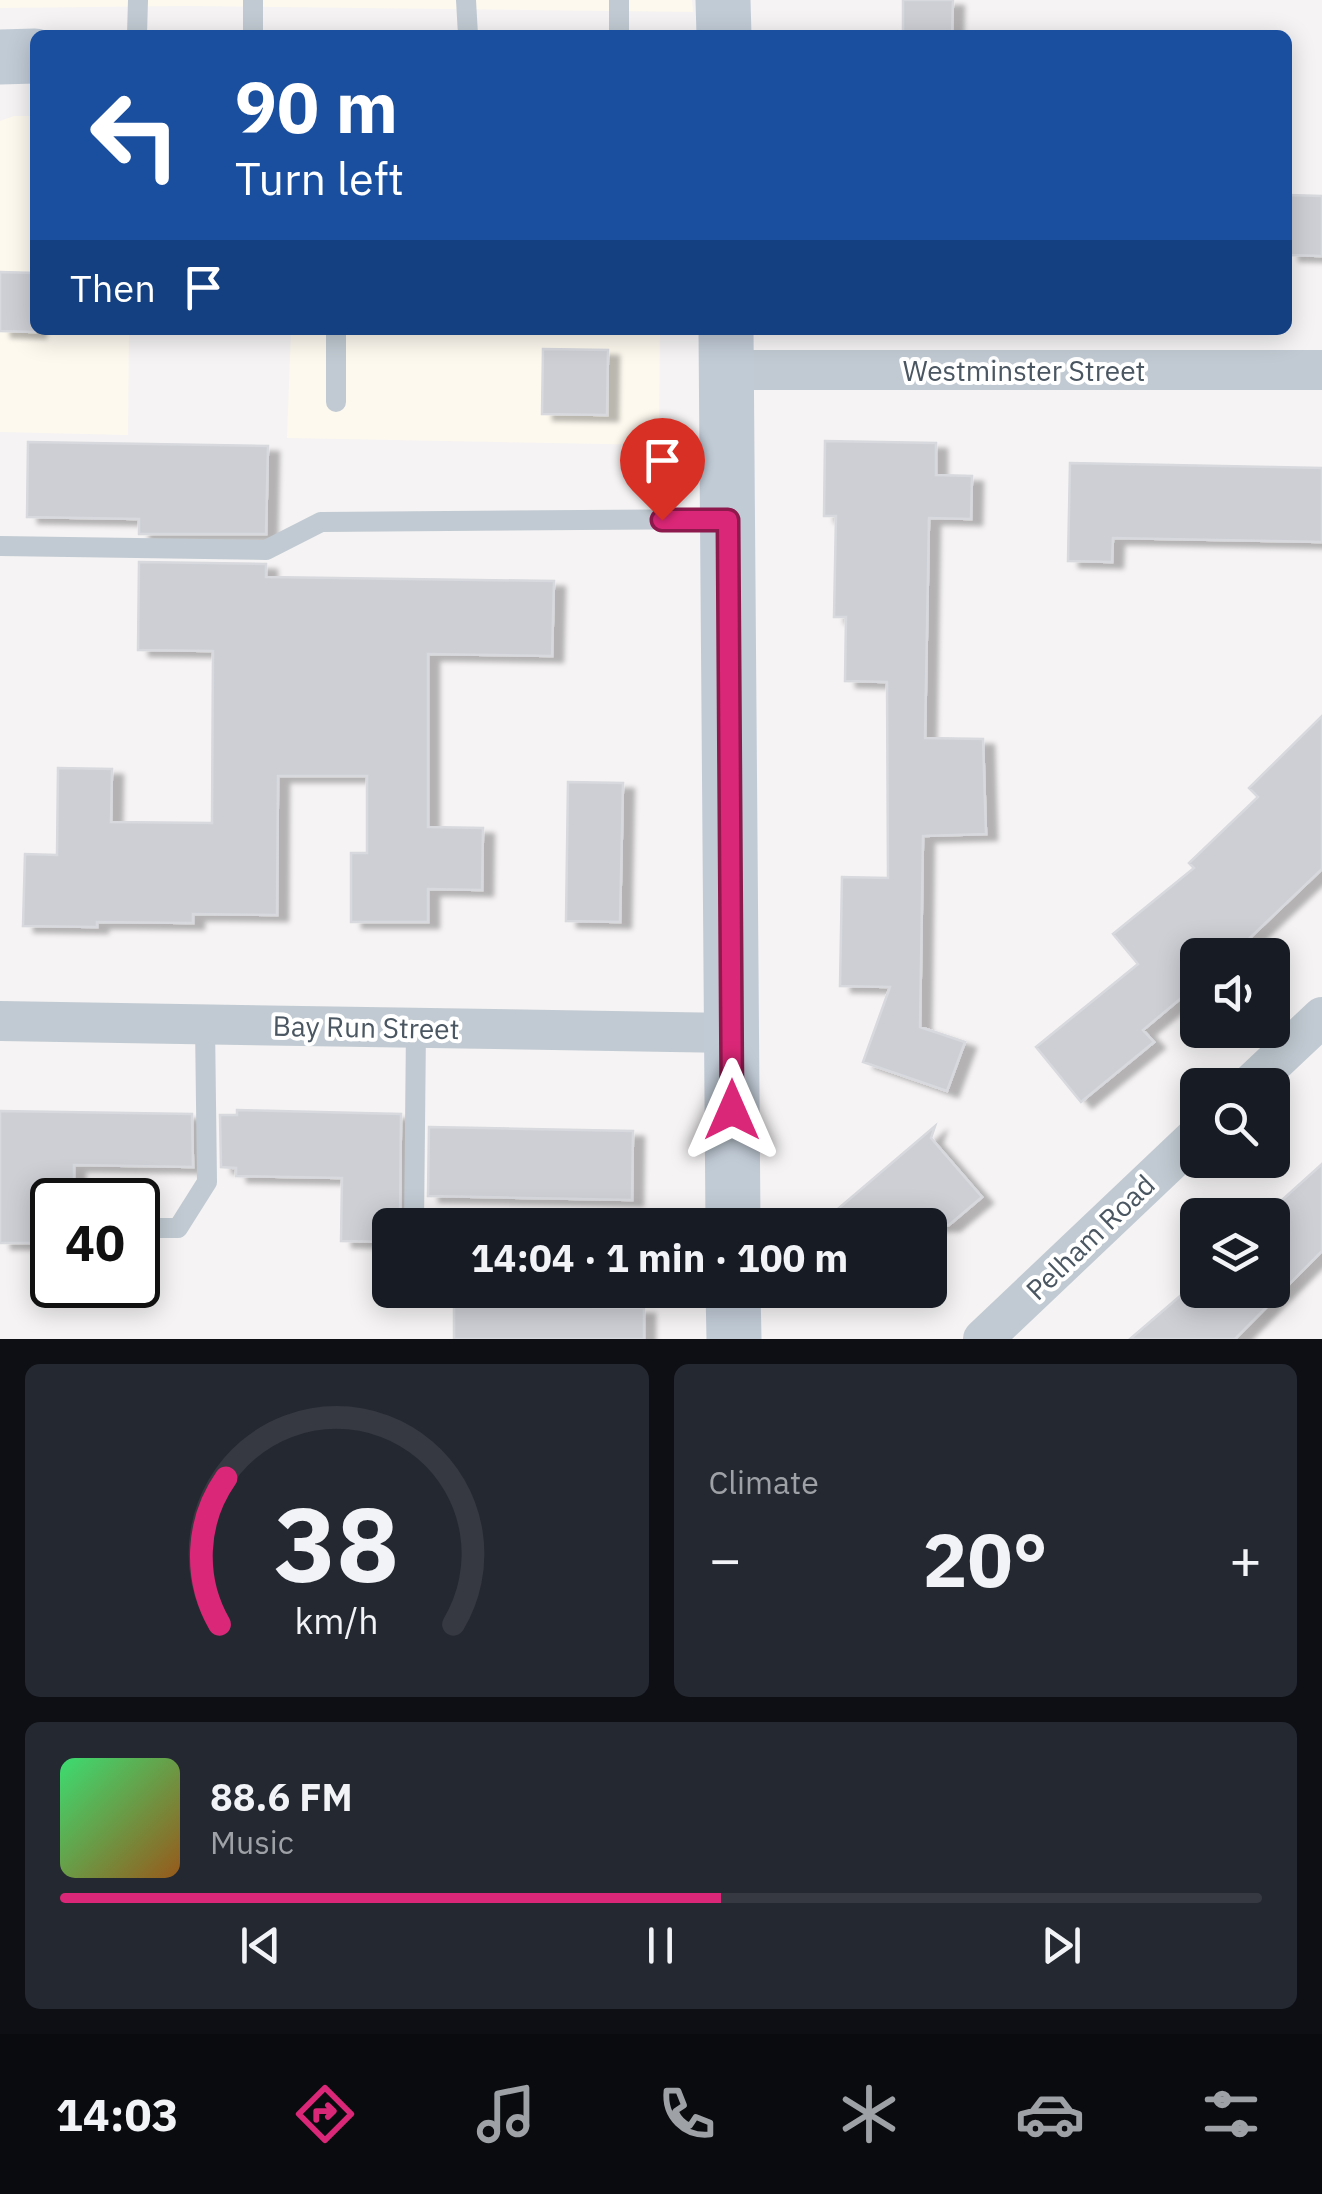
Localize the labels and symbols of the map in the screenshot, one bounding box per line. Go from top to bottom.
street label: Westminster Street [903,352,1145,389]
pin [620,418,705,521]
street label: Bay Run Street [272,1007,460,1047]
position arrow [680,1058,784,1162]
street label: Pelham Road [1018,1166,1162,1308]
speed limit sign: 40 [30,1178,160,1308]

